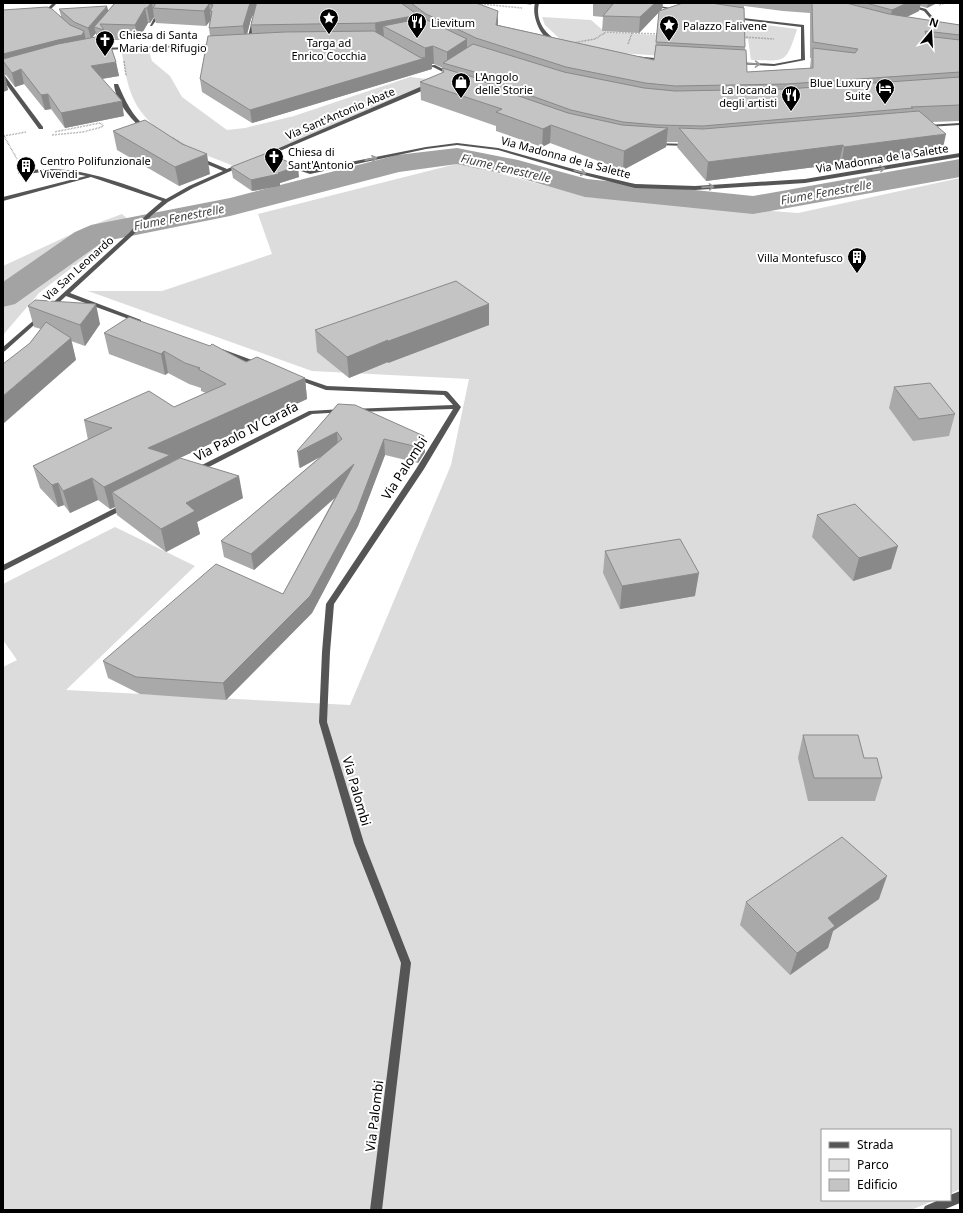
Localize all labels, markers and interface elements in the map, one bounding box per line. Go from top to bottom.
place icon: Targa ad Enrico Cocchia [318,7,340,35]
restaurant icon: Lievitum [406,11,428,39]
north arrow [911,12,951,52]
text: N [928,13,941,31]
place icon: Palazzo Falivene [658,14,680,42]
place label: Lievitum [431,15,475,30]
place label: Palazzo Falivene [683,18,767,33]
place label: Chiesa di Santa Maria del Rifugio [119,27,207,55]
church icon: Chiesa di Santa Maria del Rifugio [94,29,116,57]
place label: Targa ad Enrico Cocchia [291,35,367,63]
one-way arrow [747,60,760,67]
place label: L'Angolo delle Storie [475,69,533,97]
shop icon: L'Angolo delle Storie [450,71,472,99]
place label: Blue Luxury Suite [810,75,871,103]
hotel icon: Blue Luxury Suite [874,77,896,105]
place label: La locanda degli artisti [719,82,777,110]
street label: Via Sant'Antonio Abate [283,83,397,143]
restaurant icon: La locanda degli artisti [780,84,802,112]
street label: Via Madonna de la Salette [499,132,633,182]
street label: Via Madonna de la Salette [815,140,949,176]
place label: Chiesa di Sant'Antonio [288,144,354,172]
church icon: Chiesa di Sant'Antonio [263,146,285,174]
water label: Fiume Fenestrelle [459,149,553,187]
place label: Centro Polifunzionale Vivendi [40,153,151,181]
building icon: Centro Polifunzionale Vivendi [15,155,37,183]
one-way arrow [364,155,377,163]
one-way arrow [872,165,885,173]
one-way arrow [573,169,586,176]
water label: Fiume Fenestrelle [779,176,873,208]
one-way arrow [701,184,714,191]
water label: Fiume Fenestrelle [132,200,226,234]
street label: Via San Leonardo [40,232,117,304]
building icon: Villa Montefusco [846,246,868,274]
place label: Villa Montefusco [757,250,843,265]
street label: Via Paolo IV Carafa [191,397,301,465]
street label: Via Palombi [377,433,431,503]
street label: Via Palombi [338,754,376,828]
street label: Via Palombi [361,1079,387,1153]
legend [821,1129,951,1201]
text: Strada [857,1136,893,1153]
text: Parco [857,1156,889,1173]
text: Edificio [857,1176,898,1193]

